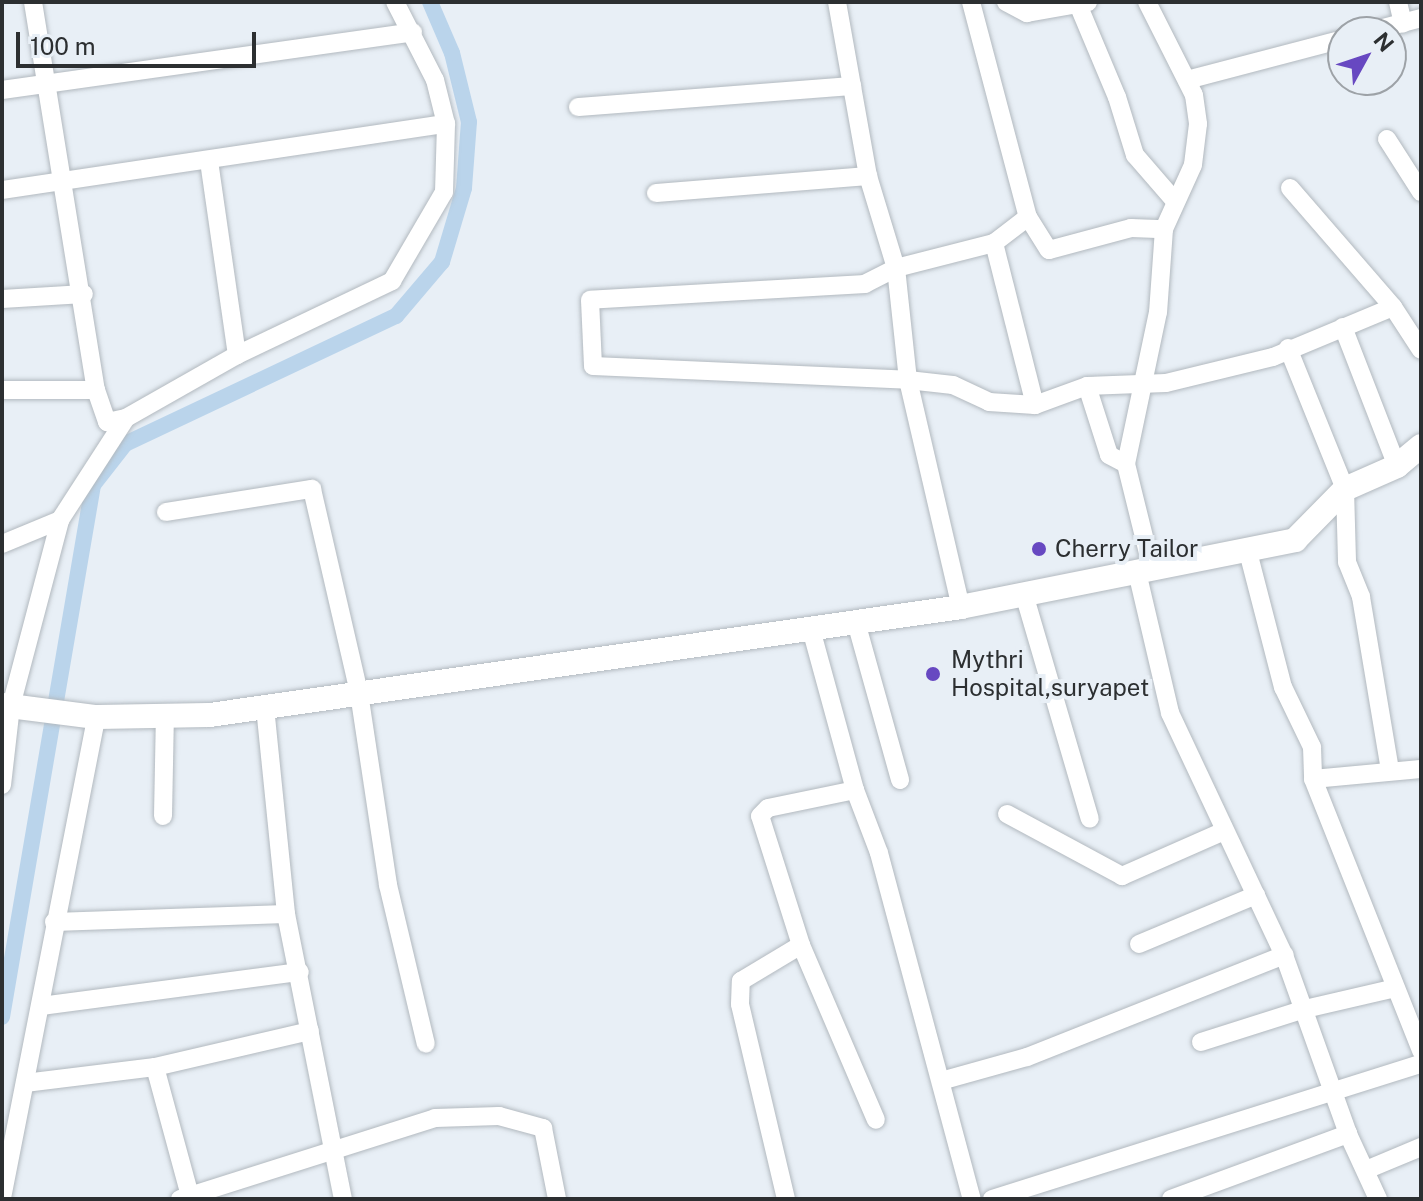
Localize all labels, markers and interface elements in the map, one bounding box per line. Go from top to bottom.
scale bar [20,16,260,66]
north arrow [1327,16,1407,96]
text: N [1368,27,1399,57]
text: 100 m [30,32,96,60]
place label: Cherry Tailor [1055,535,1199,563]
marker: Cherry Tailor [1030,540,1048,558]
place label: Mythri Hospital,suryapet [951,646,1149,702]
marker: Mythri Hospital,suryapet [922,663,944,685]

